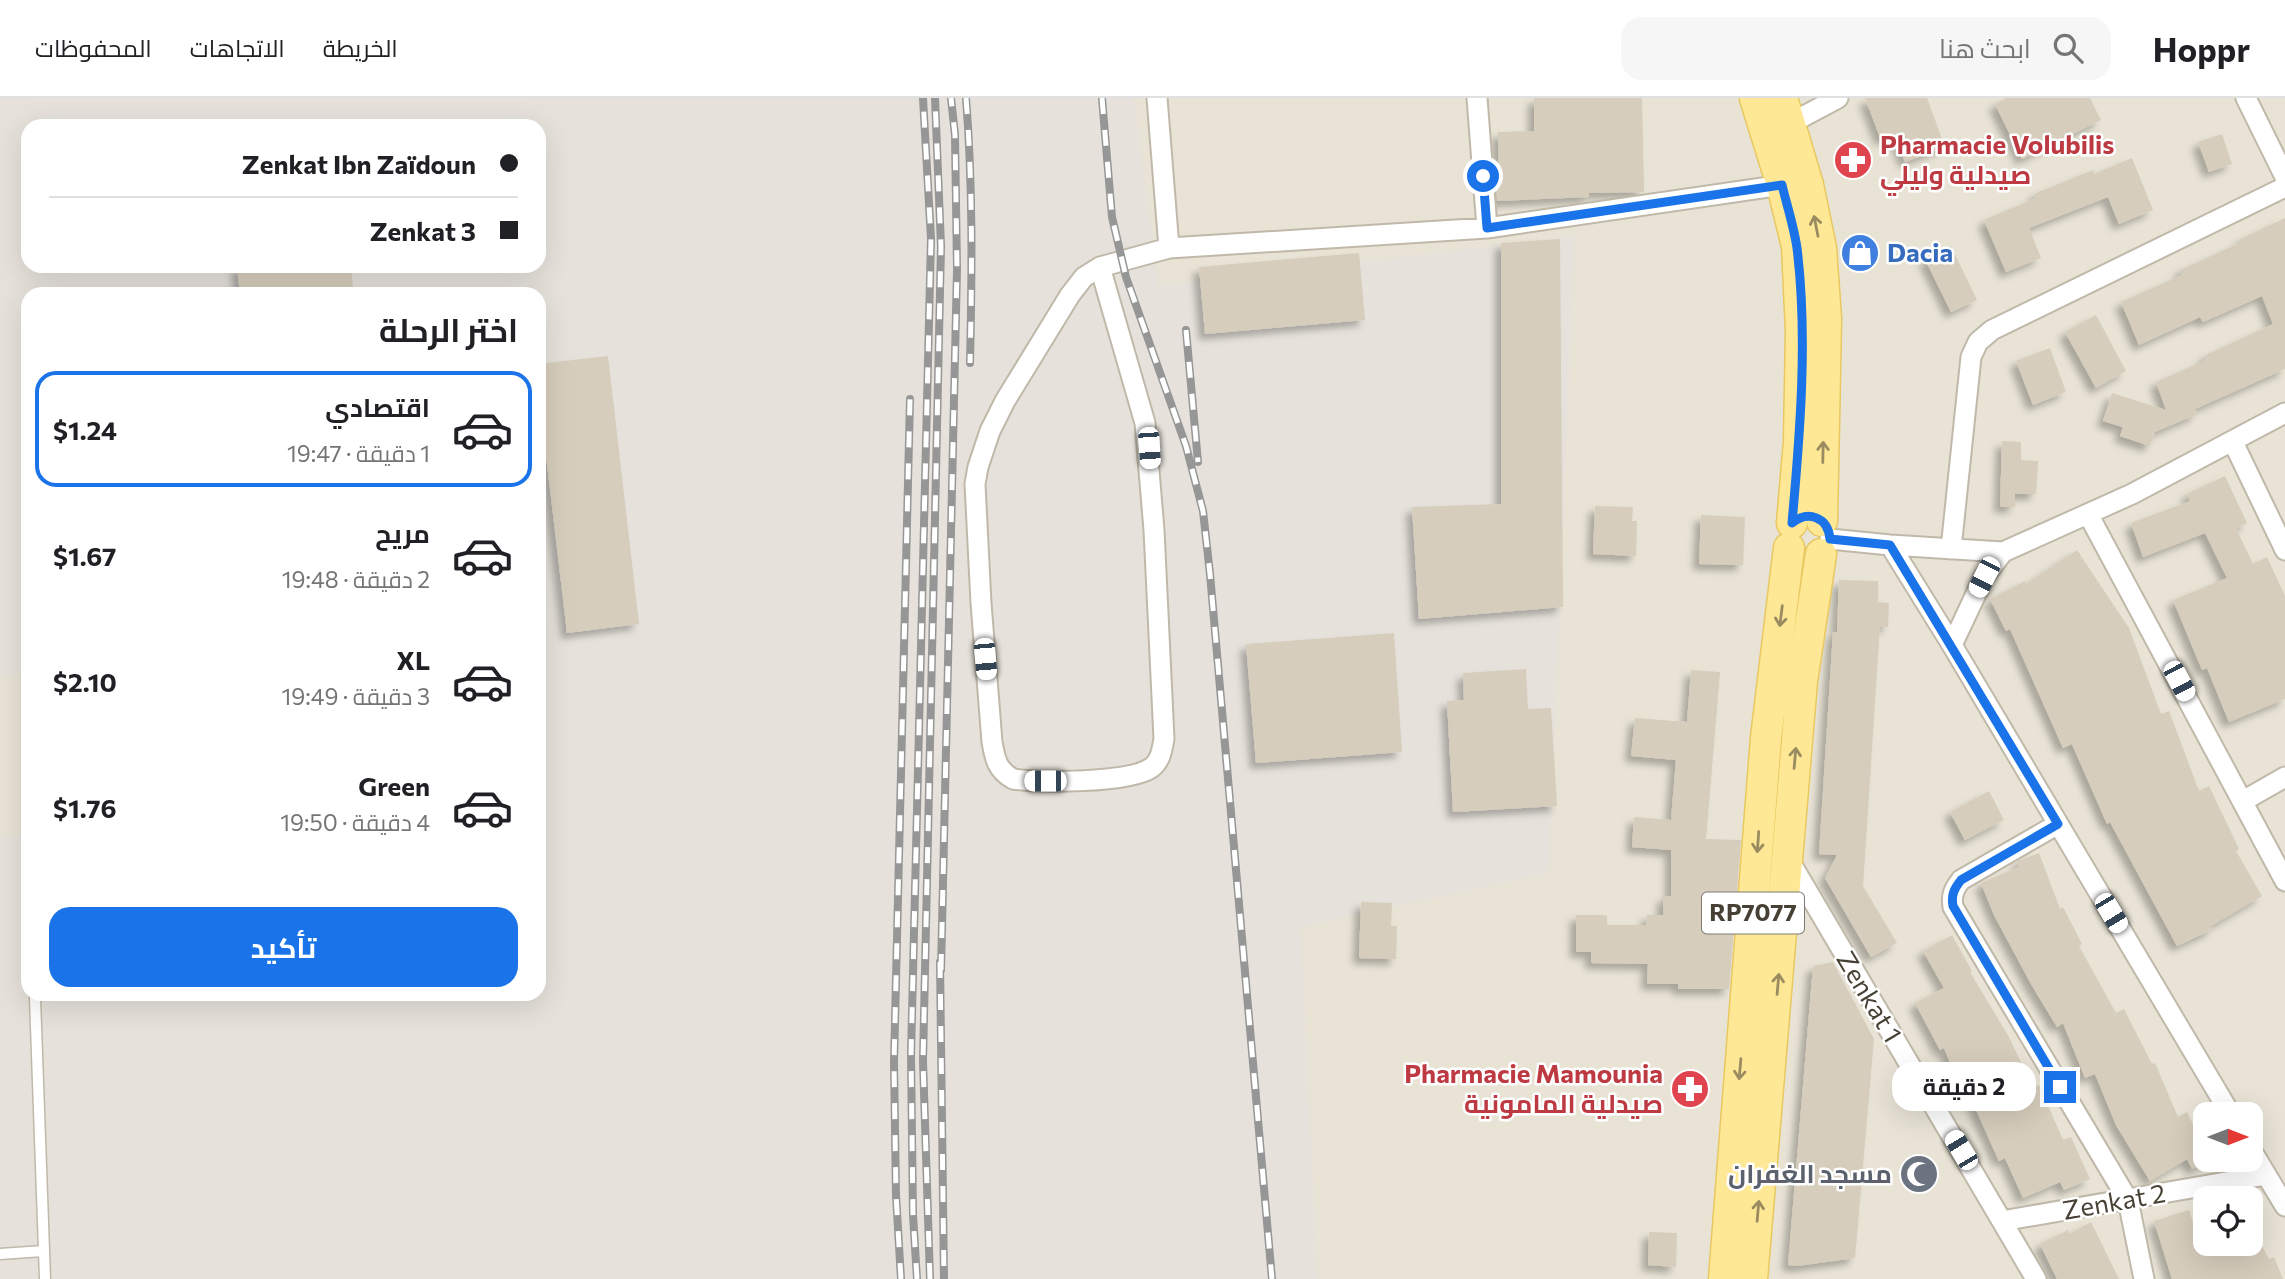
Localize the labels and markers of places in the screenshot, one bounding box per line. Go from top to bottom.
place label: Pharmacie Volubilis صيدلية وليلي [1880,128,2114,196]
pharmacy icon: Pharmacie Volubilis صيدلية وليلي [1832,139,1874,181]
shop icon: Dacia [1839,232,1881,274]
place label: Dacia [1887,236,1953,267]
place label: Pharmacie Mamounia صيدلية المامونية [1404,1057,1663,1119]
pharmacy icon: Pharmacie Mamounia صيدلية المامونية [1669,1068,1711,1110]
mosque icon: مسجد الغفران [1898,1153,1940,1195]
place label: مسجد الغفران [1728,1157,1892,1189]

